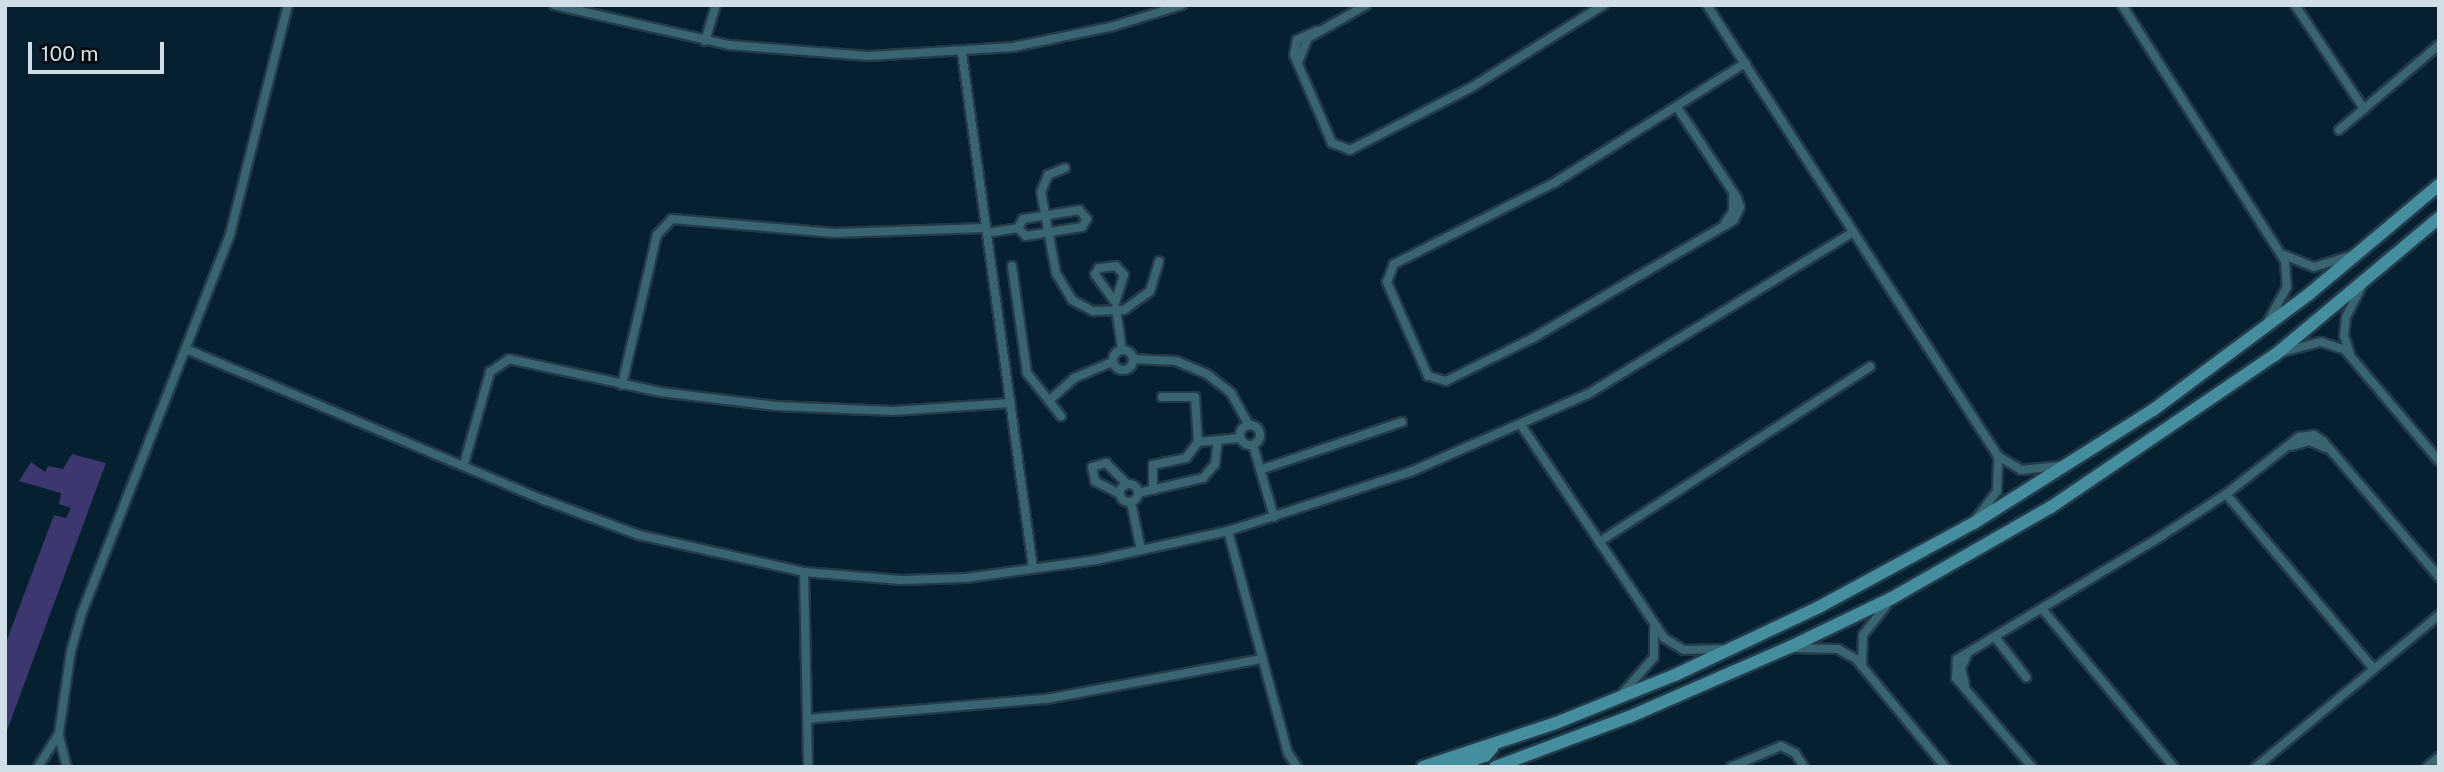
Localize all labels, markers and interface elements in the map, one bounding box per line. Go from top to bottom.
scale bar [32,28,168,72]
text: 100 m [41,41,98,66]

